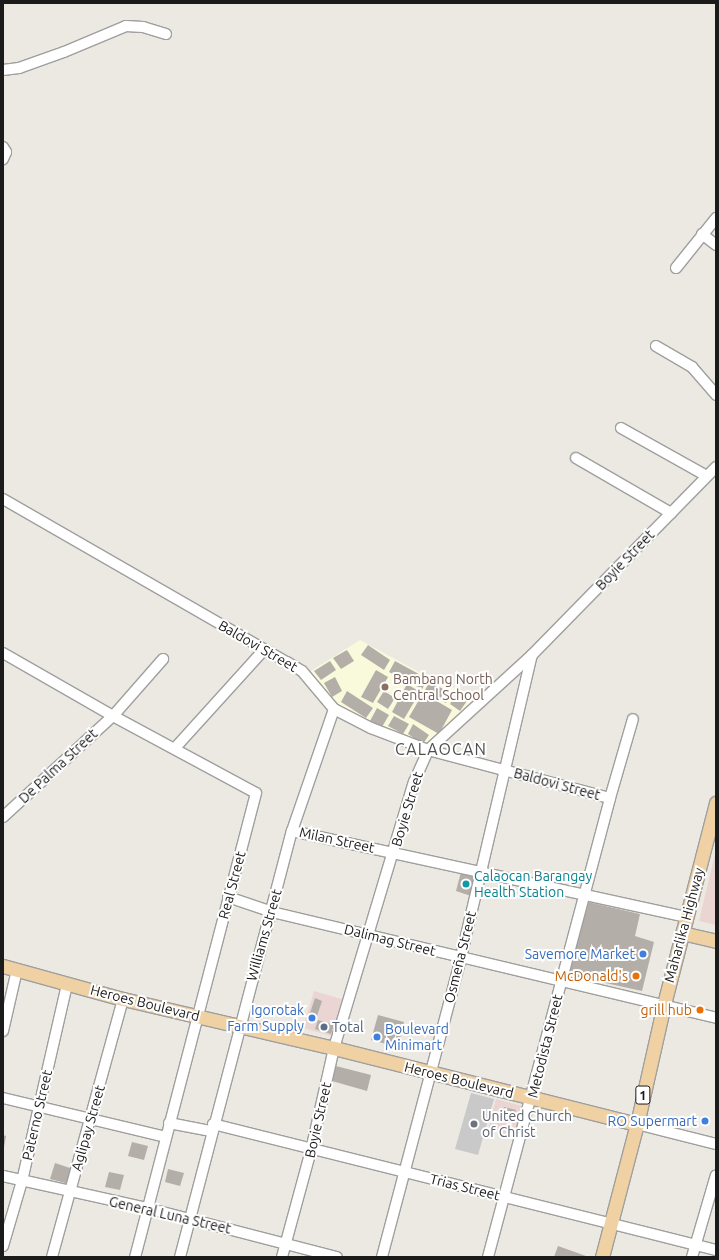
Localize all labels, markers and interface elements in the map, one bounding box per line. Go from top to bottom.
street label: Boyie Street [592,526,658,594]
street label: Baldovi Street [215,617,301,675]
place label: Bambang North Central School [393,671,493,704]
marker: Bambang North Central School [380,682,390,692]
street label: De Palma Street [15,725,101,807]
district label: CALAOCAN [395,739,487,759]
street label: Baldovi Street [512,764,602,804]
street label: Boyie Street [388,770,426,848]
street label: Milan Street [298,824,376,856]
street label: Real Street [215,849,249,921]
street label: Maharlika Highway [661,866,707,984]
place label: Calaocan Barangay Health Station [474,868,592,900]
marker: Calaocan Barangay Health Station [461,879,471,889]
street label: Williams Street [243,887,285,983]
street label: Osmeña Street [440,909,480,1005]
street label: Dalimag Street [342,921,438,959]
place label: Savemore Market [525,946,635,962]
marker: Savemore Market [638,949,648,959]
place label: McDonald's [555,968,628,984]
marker: McDonald's [631,971,641,981]
street label: Heroes Boulevard [89,981,201,1025]
street label: Metodista Street [524,992,566,1100]
place label: Igorotak Farm Supply [227,1002,304,1034]
place label: grill hub [641,1002,692,1018]
marker: grill hub [695,1005,705,1015]
marker: Igorotak Farm Supply [307,1013,317,1023]
place label: Total [332,1019,364,1035]
place label: Boulevard Minimart [385,1021,449,1054]
marker: Total [319,1022,329,1032]
marker: Boulevard Minimart [372,1032,382,1042]
street label: Heroes Boulevard [403,1058,515,1102]
street label: Paterno Street [18,1068,56,1162]
street label: Boyie Street [301,1080,335,1160]
street label: Aglipay Street [68,1083,108,1173]
road number: 1 [635,1084,651,1106]
place label: United Church of Christ [482,1108,572,1140]
place label: RO Supermart [608,1113,697,1129]
marker: RO Supermart [700,1116,710,1126]
marker: United Church of Christ [469,1119,479,1129]
street label: Trias Street [428,1170,502,1204]
street label: General Luna Street [107,1193,233,1237]

